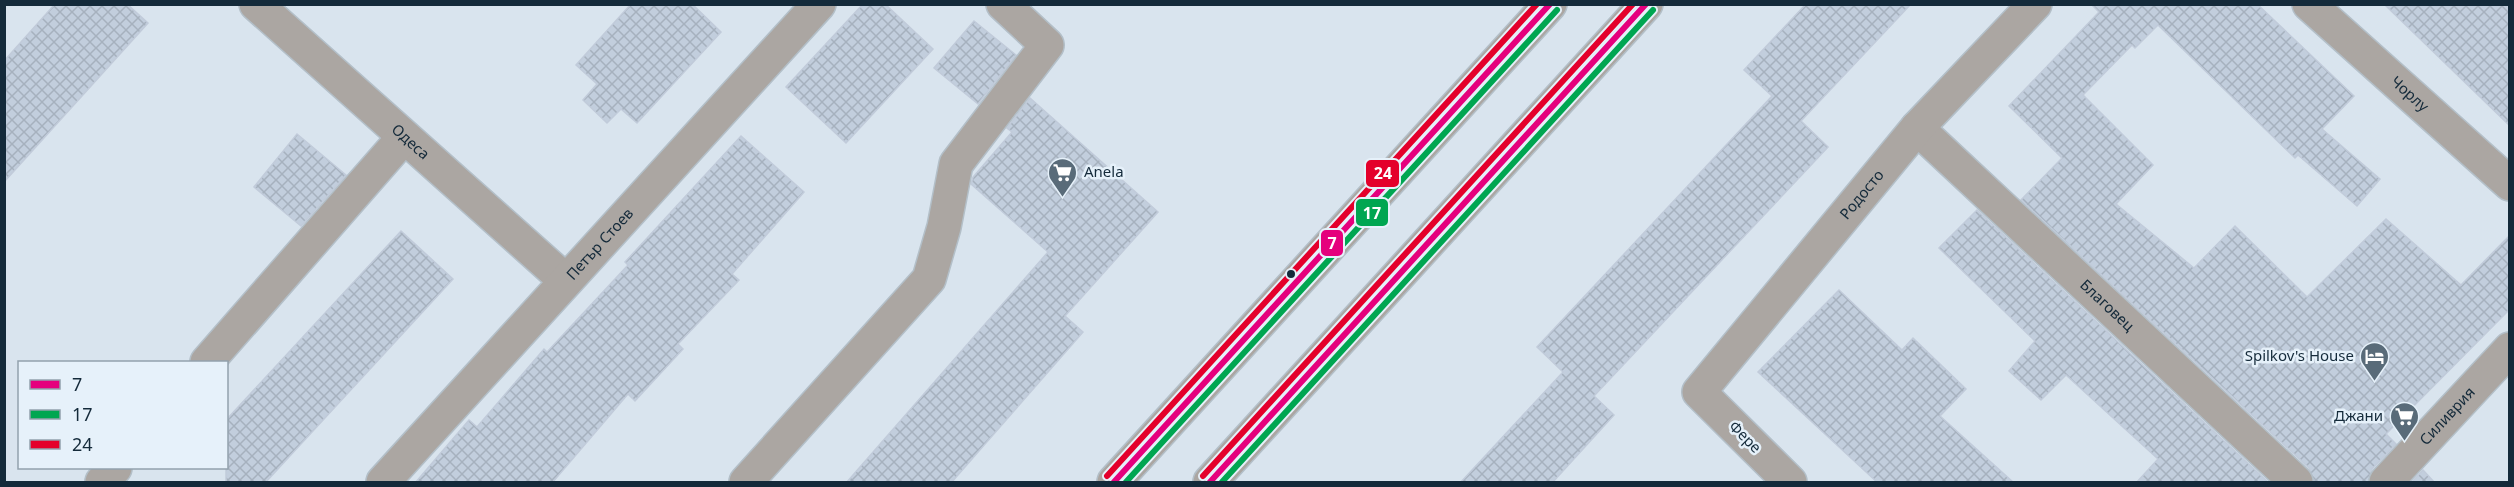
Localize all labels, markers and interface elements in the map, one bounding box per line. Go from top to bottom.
street label: Чорлу [2387,71,2434,116]
street label: Одеса [388,119,434,163]
supermarket icon: Anela [1047,156,1079,198]
line badge: 24 [1365,159,1400,188]
place label: Anela [1084,161,1124,181]
text: 24 [1374,162,1392,184]
street label: Родосто [1835,165,1888,223]
line badge: 17 [1355,198,1389,227]
text: 17 [1363,202,1381,224]
street label: Петър Стоев [561,203,637,284]
line badge: 7 [1320,229,1344,257]
text: 7 [1327,232,1337,254]
unlabelled marker [1285,268,1297,280]
street label: Благовец [2076,274,2140,336]
hotel icon: Spilkov's House [2359,340,2391,382]
place label: Spilkov's House [2245,345,2354,365]
legend [18,361,228,469]
text: 7 [72,372,82,396]
street label: Силиврия [2415,382,2479,449]
supermarket icon: Джани [2388,400,2420,442]
text: 17 [72,402,93,426]
place label: Джани [2334,405,2383,425]
street label: Фере [1725,416,1766,457]
text: 24 [72,432,93,456]

